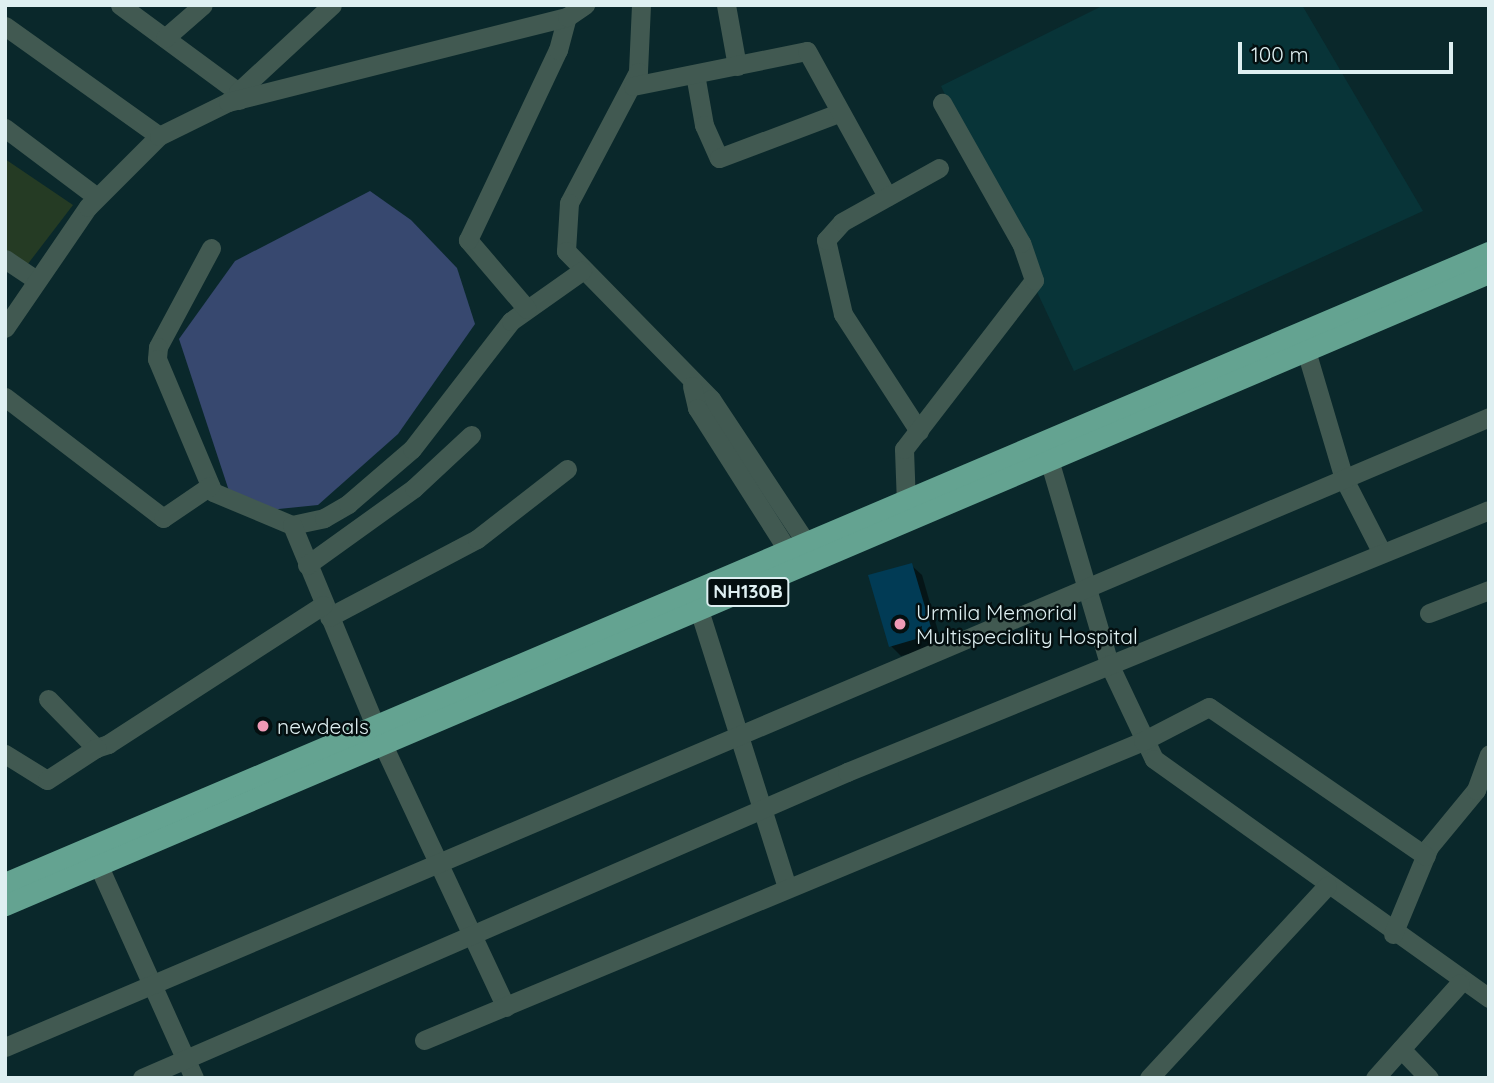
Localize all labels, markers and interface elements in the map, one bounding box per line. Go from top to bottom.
scale bar [1242,28,1457,72]
text: 100 m [1251,41,1309,67]
road number: NH130B [706,576,790,608]
place label: Urmila Memorial Multispeciality Hospital [916,599,1138,649]
marker: Urmila Memorial Multispeciality Hospital [890,614,910,634]
place label: newdeals [277,713,369,739]
marker: newdeals [255,718,271,734]

